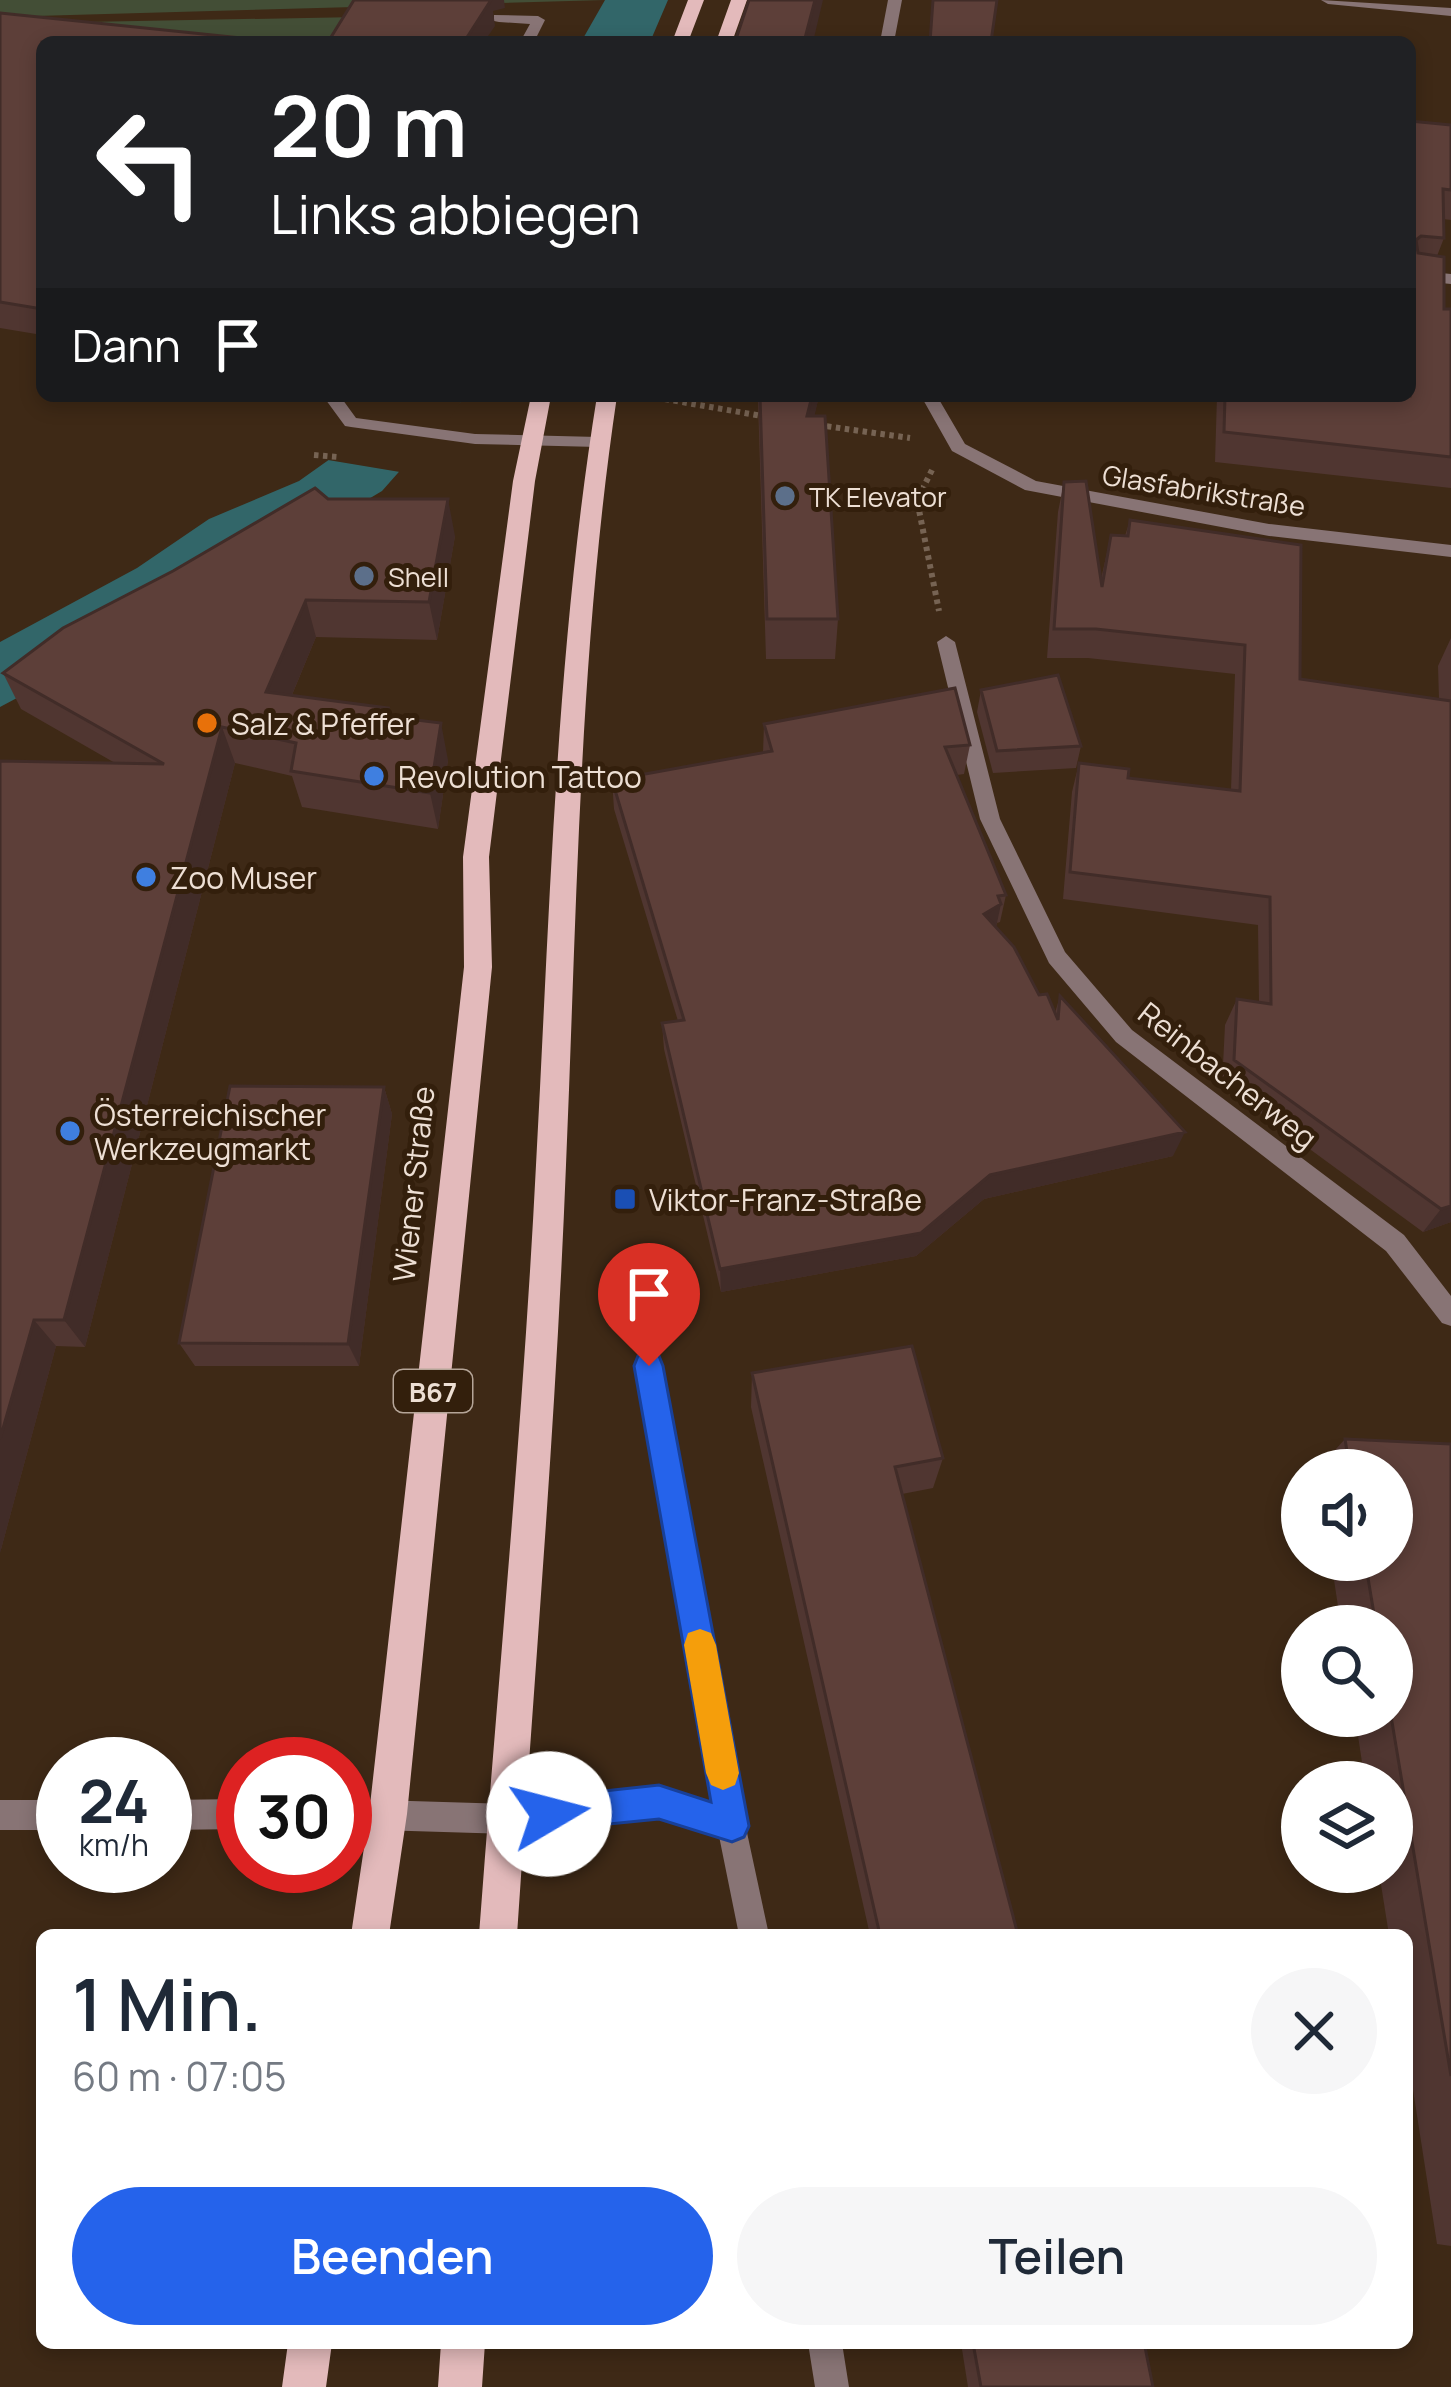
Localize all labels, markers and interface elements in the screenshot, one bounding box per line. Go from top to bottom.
text: 20 m [270,67,468,182]
icon: left [72,84,228,240]
text: Links abbiegen [270,176,641,250]
icon: arrive [205,312,271,378]
text: Dann [72,314,181,376]
street label: Glasfabrikstraße [1100,456,1308,524]
place label: TK Elevator [809,478,947,515]
marker: TK Elevator [772,483,798,509]
place label: Shell [388,558,449,595]
marker: Shell [351,563,377,589]
place label: Salz & Pfeffer [231,703,415,744]
marker: Salz & Pfeffer [194,710,220,736]
place label: Revolution Tattoo [398,756,642,797]
marker: Revolution Tattoo [361,763,387,789]
place label: Zoo Muser [170,857,317,898]
marker: Zoo Muser [133,864,159,890]
street label: Reinbacherweg [1130,992,1326,1158]
street label: Wiener Straße [382,1084,444,1284]
place label: Österreichischer Werkzeugmarkt [94,1094,326,1169]
marker: Österreichischer Werkzeugmarkt [57,1118,83,1144]
place label: Viktor-Franz-Straße [649,1179,922,1220]
marker: Viktor-Franz-Straße [612,1186,638,1212]
pin [598,1243,700,1366]
icon: arrive [616,1261,682,1327]
road number: B67 [394,1370,472,1412]
map controls [1281,1449,1413,1893]
button: sound [1281,1449,1413,1581]
button: search [1281,1605,1413,1737]
speed limit sign: 30 [216,1737,372,1893]
position arrow [486,1751,612,1877]
text: 24 [78,1759,150,1841]
button: layers [1281,1761,1413,1893]
text: km/h [79,1824,149,1865]
text: 1 Min. [72,1954,262,2053]
button: close [1251,1968,1377,2094]
text: 60 m · 07:05 [72,2049,287,2103]
button: Beenden [72,2187,713,2325]
button: Teilen [737,2187,1377,2325]

